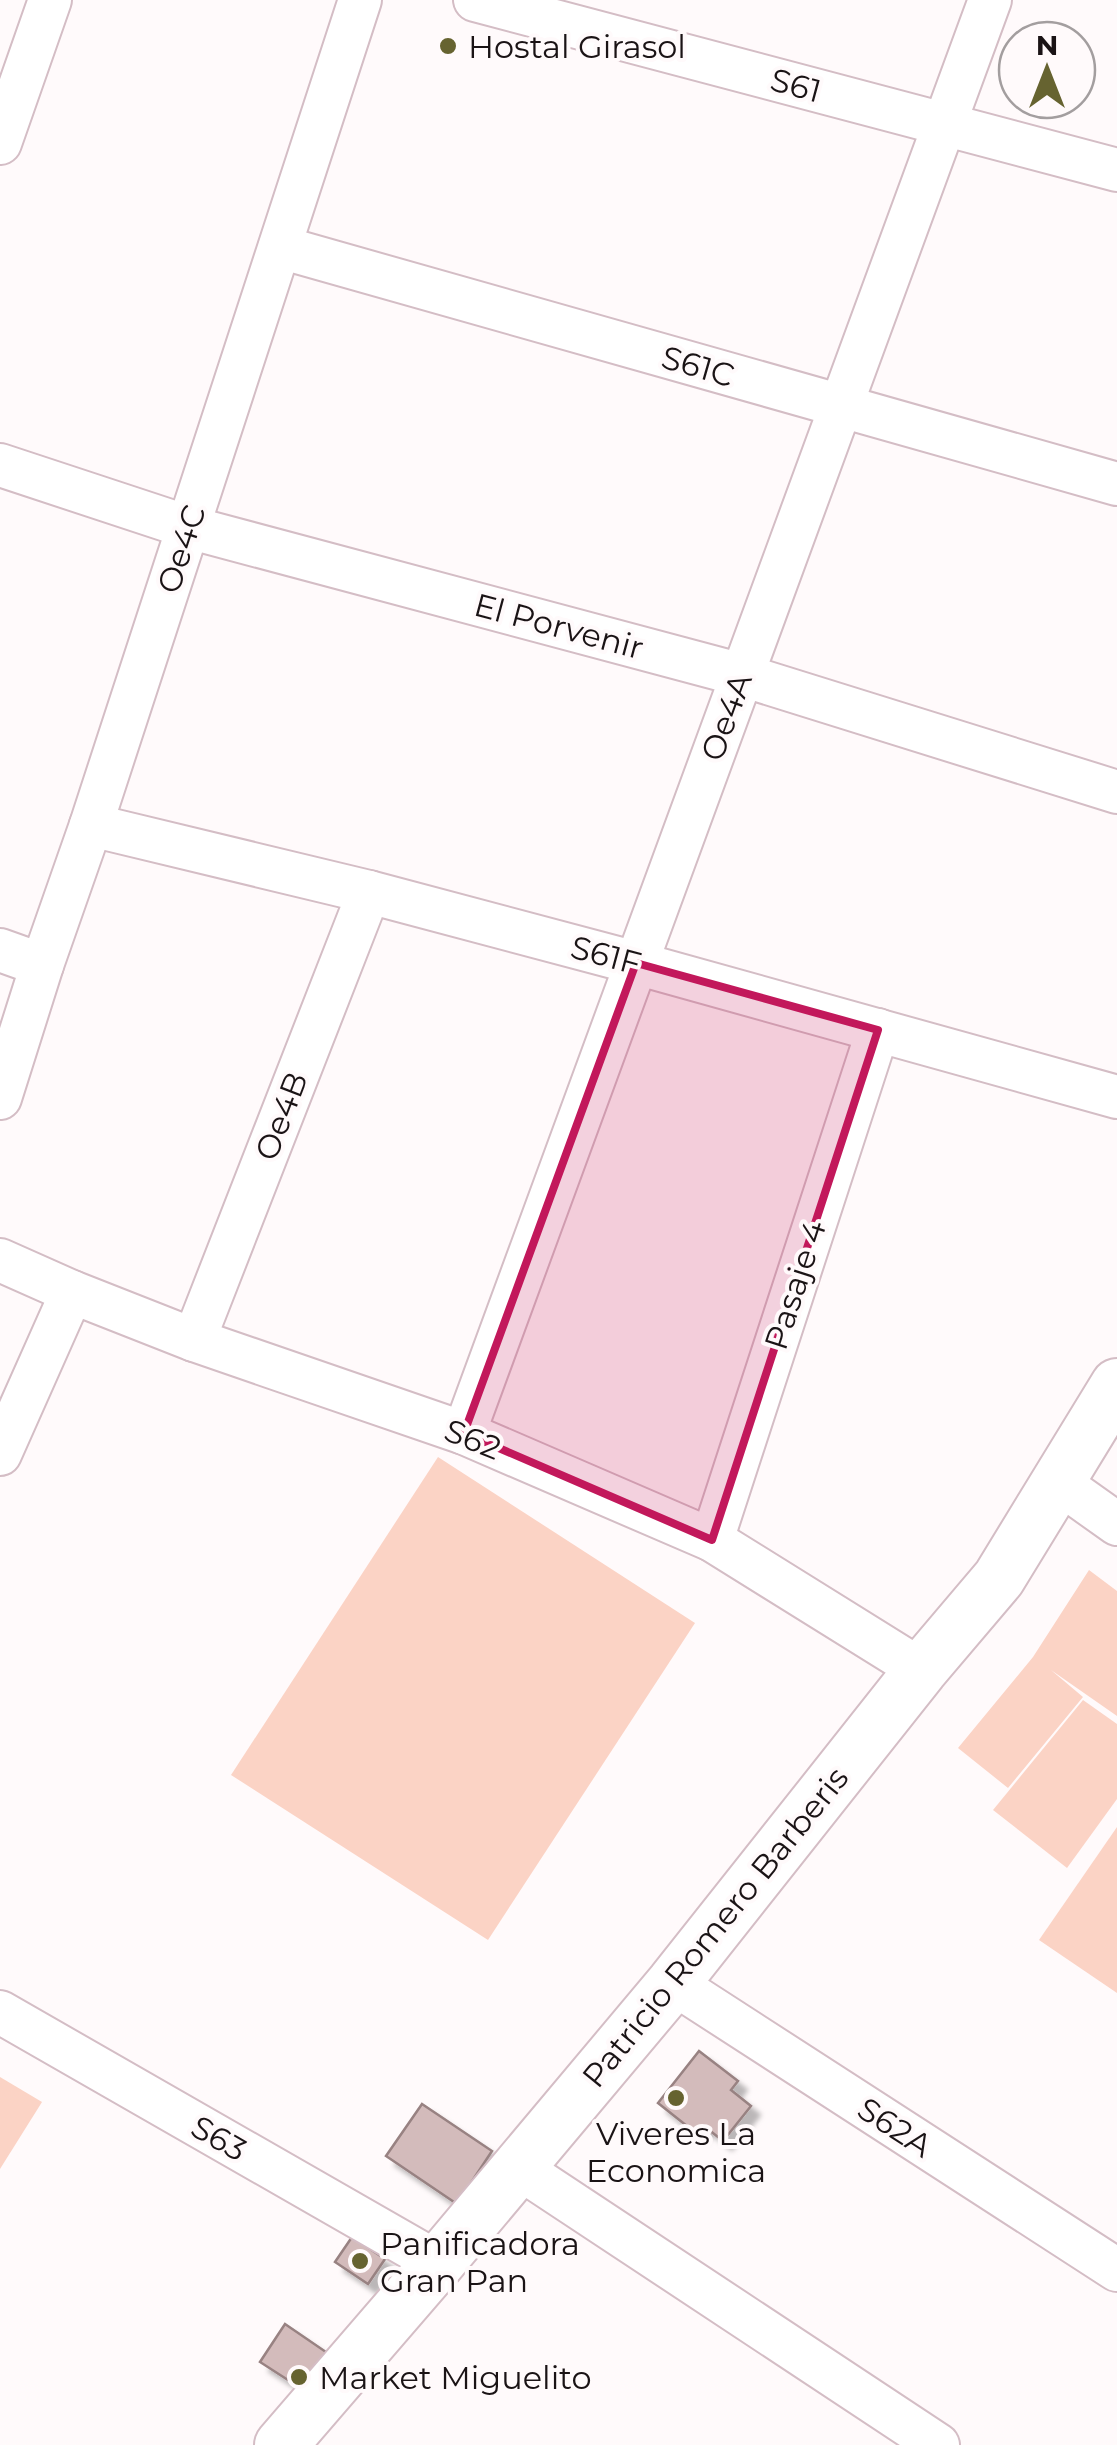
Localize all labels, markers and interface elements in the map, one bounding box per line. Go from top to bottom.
north arrow [997,20,1097,120]
place label: Hostal Girasol [468,27,686,66]
text: N [1036,28,1058,62]
marker: Hostal Girasol [437,35,459,57]
street label: S61 [766,60,826,110]
street label: S61C [657,337,739,395]
street label: Oe4C [148,500,214,598]
street label: El Porvenir [470,585,648,667]
street label: Oe4A [692,668,760,766]
street label: S61F [567,927,645,983]
street label: Oe4B [246,1066,316,1166]
street label: Pasaje 4 [756,1215,834,1355]
street label: S62 [439,1410,507,1468]
street label: Patricio Romero Barberis [574,1759,856,2095]
marker: Viveres La Economica [665,2087,687,2109]
street label: S62A [851,2089,939,2165]
street label: S63 [184,2107,254,2169]
place label: Viveres La Economica [586,2114,766,2190]
place label: Panificadora Gran Pan [380,2224,580,2300]
marker: Panificadora Gran Pan [349,2250,371,2272]
place label: Market Miguelito [319,2358,592,2397]
marker: Market Miguelito [288,2366,310,2388]

